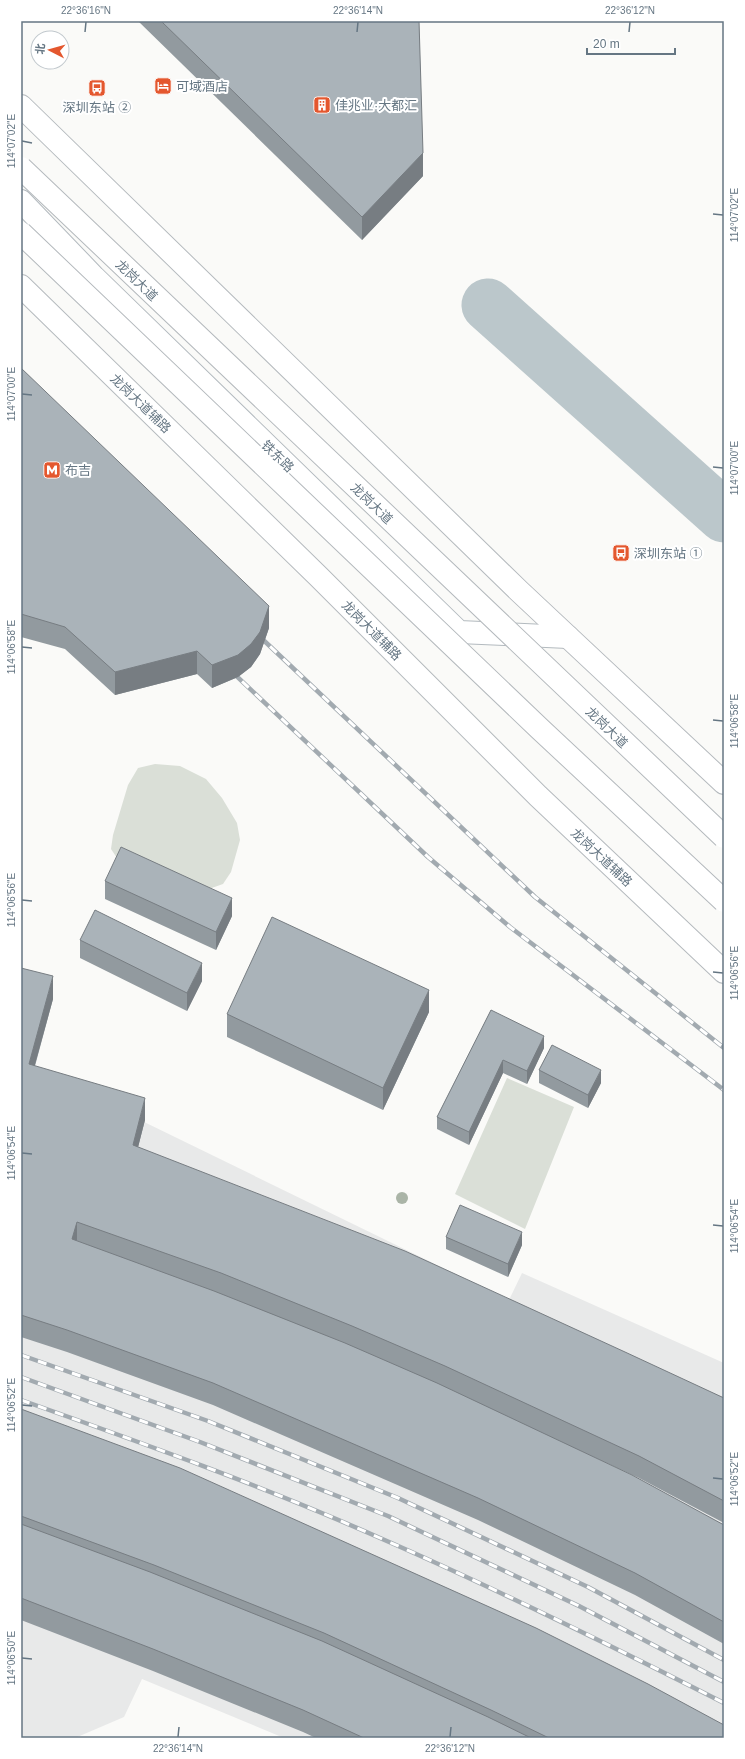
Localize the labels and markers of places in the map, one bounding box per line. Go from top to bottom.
hotel icon: 可域酒店 [153,76,173,96]
bus stop icon: 深圳东站 ② [87,78,107,98]
place label: 可域酒店 [176,79,228,94]
building icon: 佳兆业·大都汇 [312,95,332,115]
place label: 佳兆业·大都汇 [335,98,417,113]
place label: 深圳东站 ② [63,100,131,115]
metro station icon: 布吉 [42,460,62,480]
place label: 布吉 [65,463,91,478]
bus stop icon: 深圳东站 ① [611,543,631,563]
place label: 深圳东站 ① [634,546,703,561]

